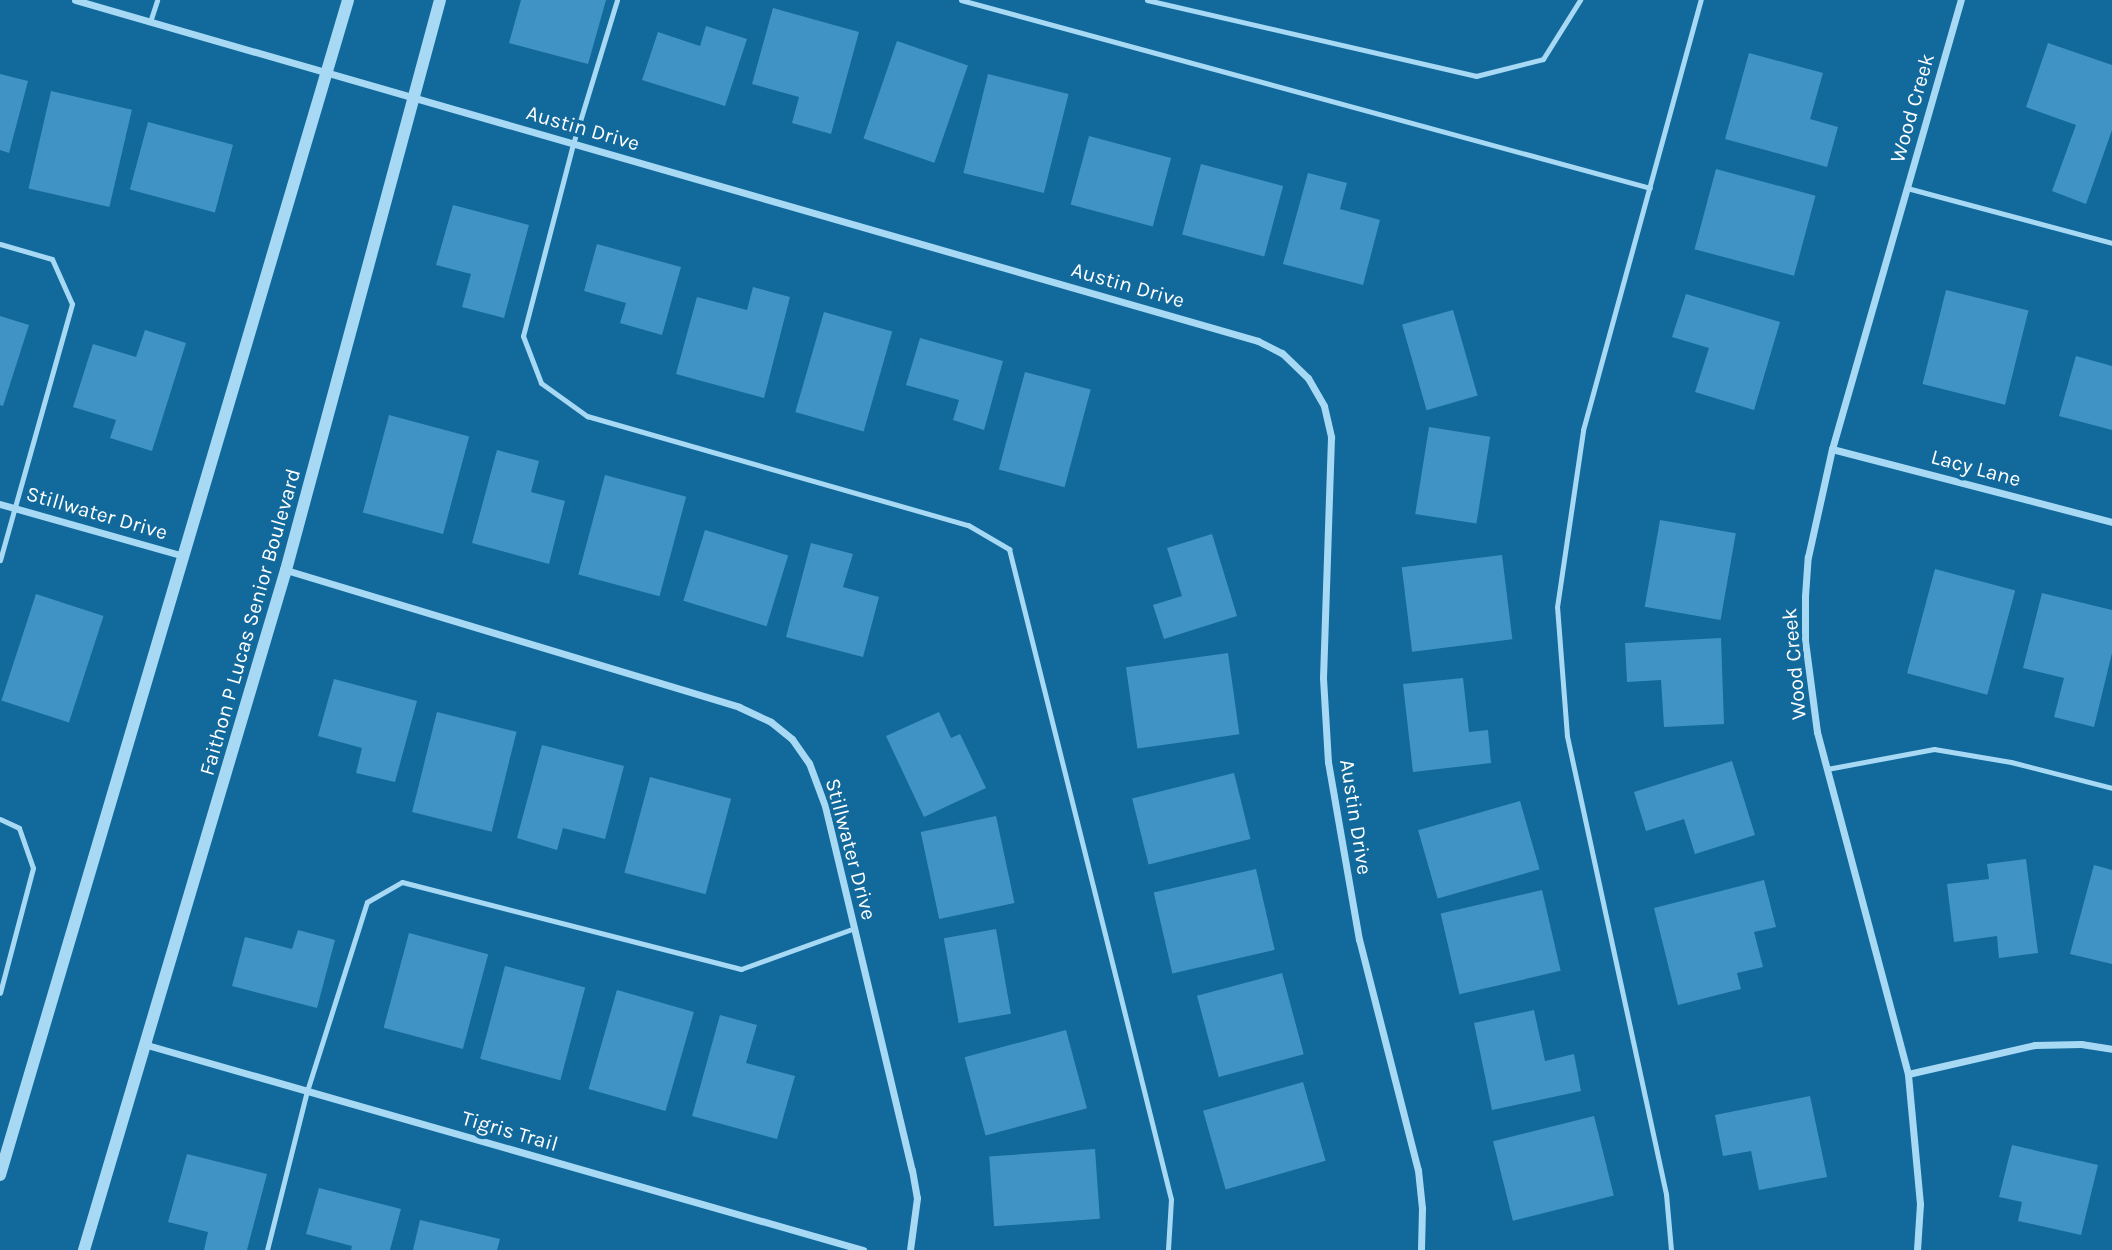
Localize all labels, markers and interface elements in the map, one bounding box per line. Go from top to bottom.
street label: Wood Creek [1884,51,1940,165]
street label: Austin Drive [523,100,643,156]
street label: Austin Drive [1068,257,1188,313]
street label: Lacy Lane [1928,444,2024,492]
street label: Faithon P Lucas Senior Boulevard [194,466,306,778]
street label: Stillwater Drive [24,481,170,545]
street label: Wood Creek [1777,607,1811,721]
street label: Austin Drive [1334,757,1378,877]
street label: Stillwater Drive [820,775,882,923]
street label: Tigris Trail [459,1105,561,1157]

